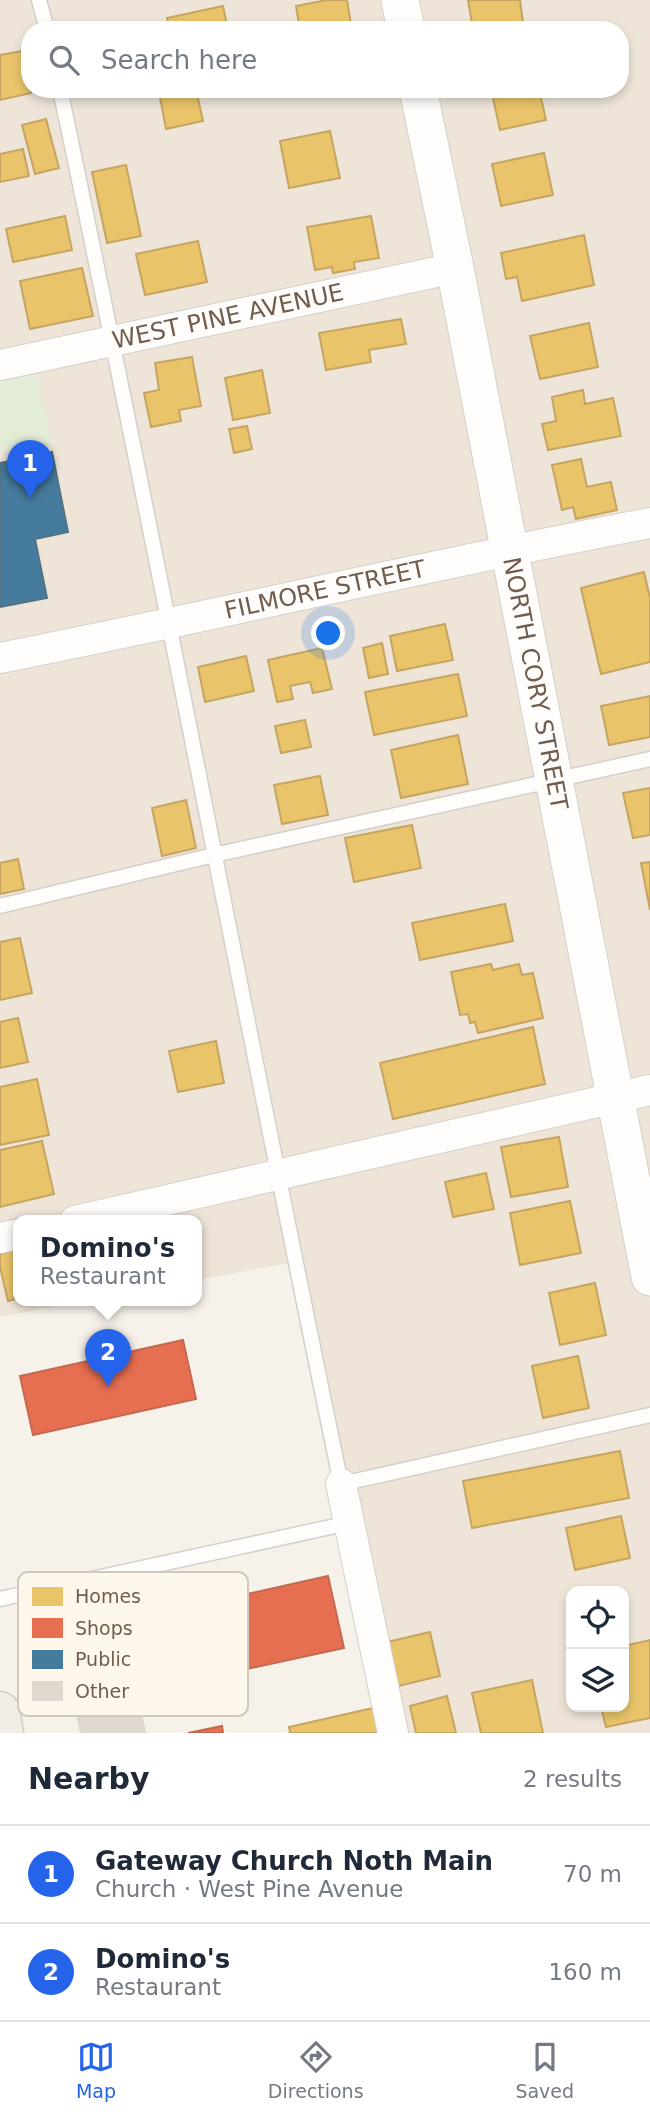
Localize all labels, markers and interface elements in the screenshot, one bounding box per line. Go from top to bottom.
search box [21,21,629,98]
icon: search [45,41,83,79]
text: Search here [101,45,257,75]
street label: WEST PINE AVENUE [110,278,346,355]
pin: 1 [7,440,53,498]
street label: FILMORE STREET [222,555,428,625]
street label: NORTH CORY STREET [497,555,573,813]
your location [311,616,345,650]
popup [13,1215,202,1306]
text: Domino's [40,1233,175,1263]
text: Restaurant [40,1263,166,1289]
pin: 2 [85,1329,131,1387]
legend [18,1572,248,1716]
text: Homes [75,1585,141,1607]
map controls [566,1586,629,1712]
button: locate [566,1586,629,1649]
text: Shops [75,1617,133,1639]
text: Public [75,1648,131,1670]
button: layers [566,1649,629,1712]
text: Other [75,1680,129,1702]
text: Nearby [28,1761,150,1796]
text: 2 results [523,1766,622,1792]
text: Gateway Church Noth Main [95,1846,493,1876]
text: 1 [43,1861,59,1887]
text: 70 m [563,1861,622,1887]
text: Church · West Pine Avenue [95,1876,403,1902]
text: Domino's [95,1944,230,1974]
text: 2 [43,1959,59,1985]
text: 160 m [548,1959,622,1985]
text: Restaurant [95,1974,221,2000]
tab: Map [76,2038,116,2102]
tab: Directions [268,2038,364,2102]
tab: Saved [515,2038,574,2102]

